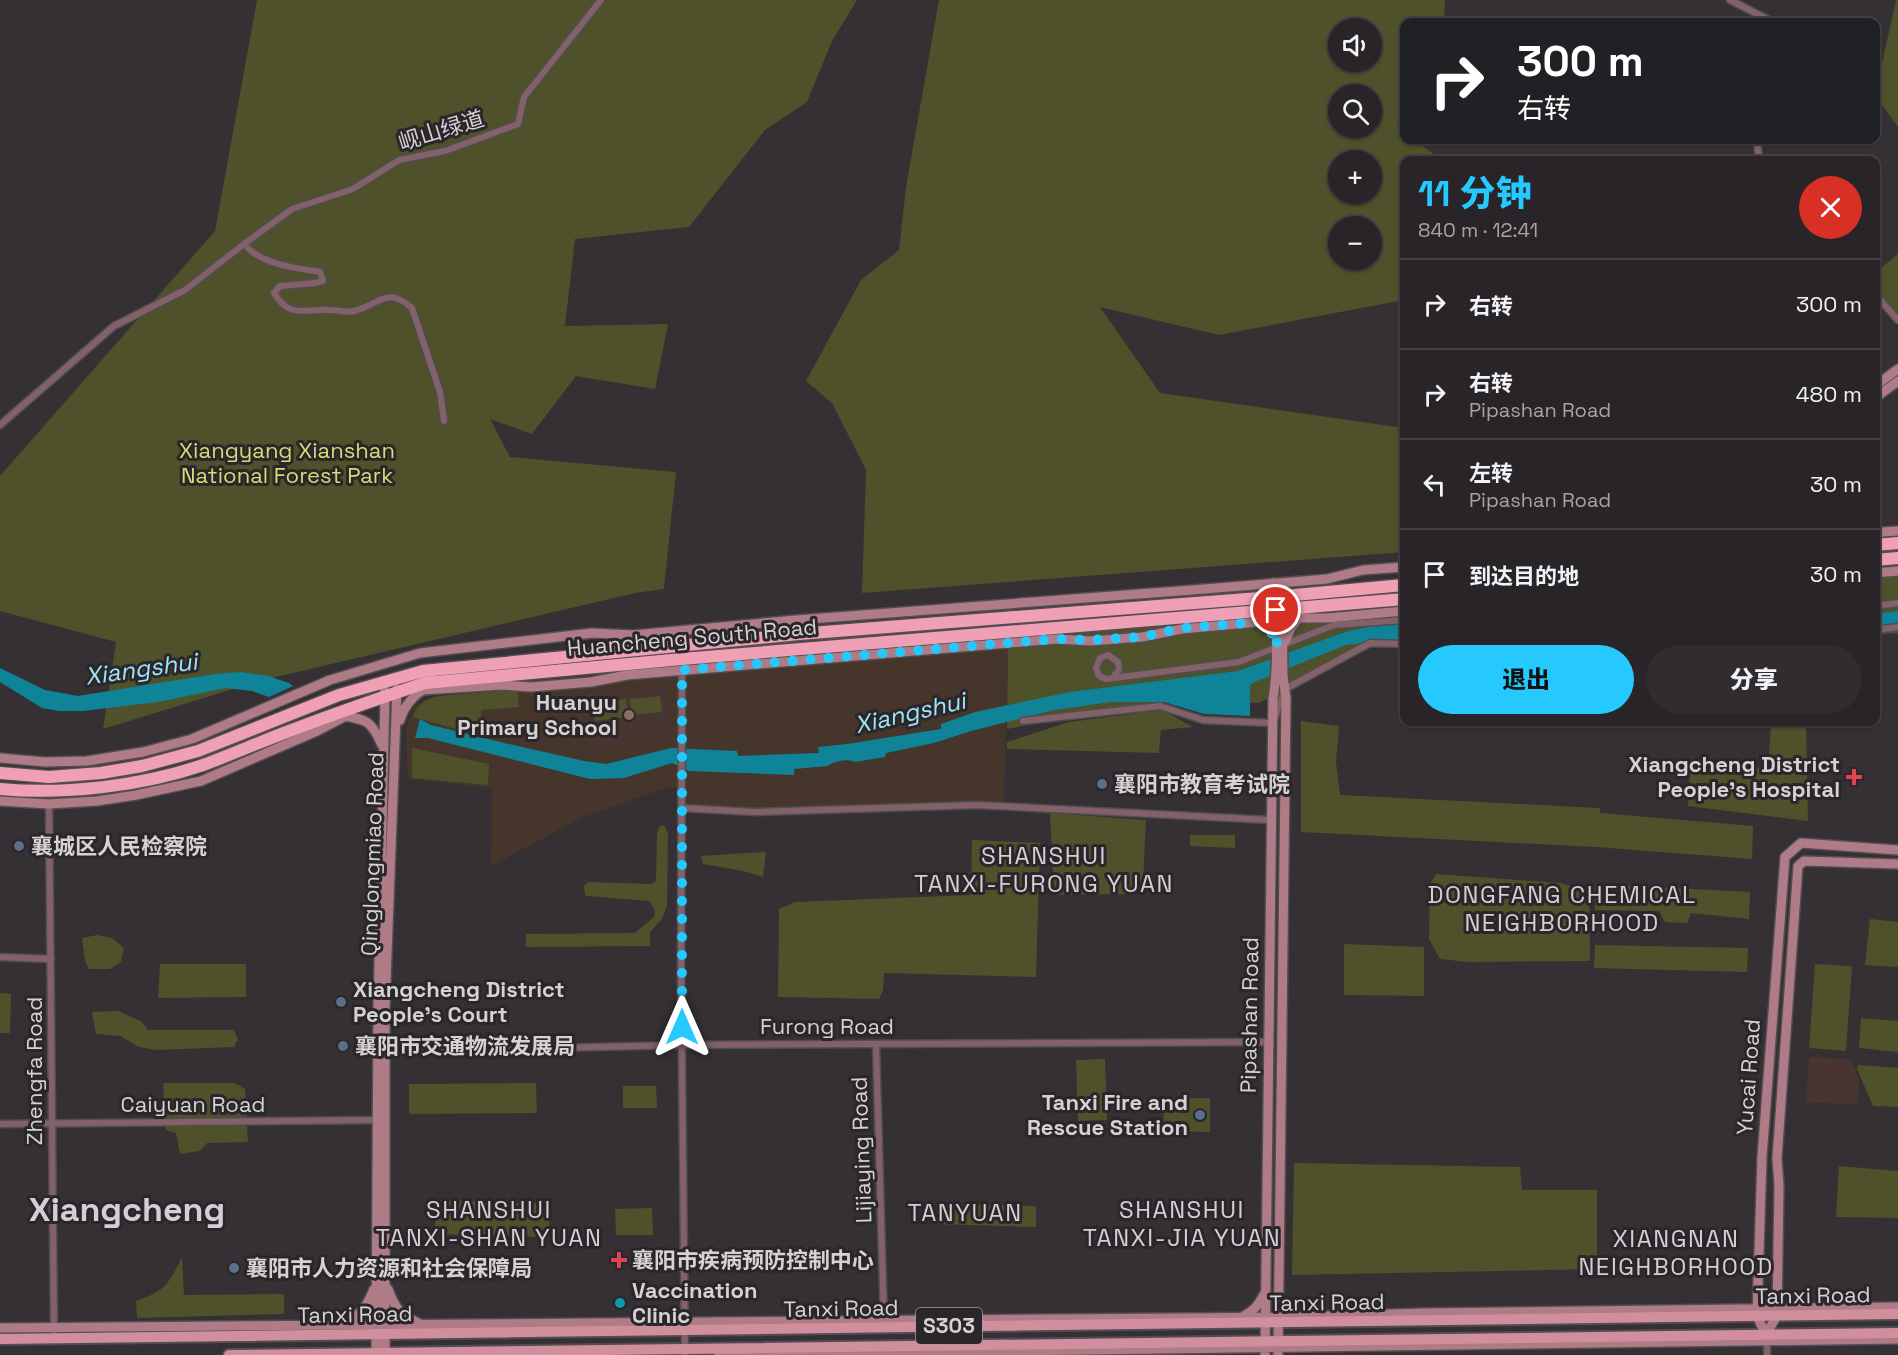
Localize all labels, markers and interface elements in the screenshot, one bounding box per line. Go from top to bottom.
map controls [1328,18,1382,270]
button: sound [1328,18,1382,72]
text: 300 m [1517,35,1644,88]
icon: right [1418,42,1496,120]
button: search [1328,84,1382,138]
text: 右转 [1517,91,1571,126]
street label: 岘山绿道 [395,104,487,156]
button: + [1328,150,1382,204]
text: 11 分钟 [1418,171,1532,217]
button: close [1799,176,1862,239]
button: − [1328,216,1382,270]
text: 840 m · 12:41 [1418,217,1538,243]
icon: right [1418,288,1451,321]
text: 300 m [1796,290,1862,318]
text: 右转 [1469,292,1513,320]
text: 右转 [1469,369,1513,397]
icon: right [1418,378,1451,411]
text: 480 m [1796,380,1862,408]
text: Pipashan Road [1469,397,1611,423]
park label: Xiangyang Xianshan National Forest Park [179,436,395,489]
text: 左转 [1469,459,1513,487]
icon: left [1418,468,1451,501]
text: 30 m [1810,470,1862,498]
text: Pipashan Road [1469,487,1611,513]
icon: arrive [1418,558,1451,591]
text: 30 m [1810,560,1862,588]
text: 到达目的地 [1469,562,1579,590]
pin [1250,584,1301,635]
icon: arrive [1259,593,1292,626]
street label: Huancheng South Road [566,612,818,662]
water label: Xiangshui [83,645,202,692]
button: 退出 [1418,645,1634,714]
button: 分享 [1646,645,1862,714]
water label: Xiangshui [851,684,971,740]
place label: Huanyu Primary School [457,688,617,741]
marker: Huanyu Primary School [622,708,636,722]
place label: Xiangcheng District People's Hospital [1628,750,1840,803]
street label: Qinglongmiao Road [354,751,390,957]
marker: Xiangcheng District People's Hospital [1845,768,1863,786]
place label: 襄阳市教育考试院 [1114,770,1290,798]
marker: 襄阳市教育考试院 [1095,777,1109,791]
place label: 襄城区人民检察院 [31,832,207,860]
marker: 襄城区人民检察院 [12,839,26,853]
district label: SHANSHUI TANXI-FURONG YUAN [914,840,1174,899]
district label: DONGFANG CHEMICAL NEIGHBORHOOD [1428,879,1696,938]
street label: Pipashan Road [1234,937,1264,1093]
place label: Xiangcheng District People's Court [353,975,565,1028]
marker: Xiangcheng District People's Court [334,995,348,1009]
position arrow [650,995,714,1059]
street label: Zhengfa Road [20,997,48,1145]
street label: Furong Road [760,1012,894,1040]
street label: Yucai Road [1730,1018,1766,1136]
place label: 襄阳市交通物流发展局 [355,1032,575,1060]
marker: 襄阳市交通物流发展局 [336,1039,350,1053]
street label: Lijiaying Road [844,1076,878,1224]
place label: Tanxi Fire and Rescue Station [1027,1088,1188,1141]
street label: Caiyuan Road [121,1090,265,1118]
marker: Tanxi Fire and Rescue Station [1193,1108,1207,1122]
district label: Xiangcheng [29,1188,225,1231]
district label: SHANSHUI TANXI-SHAN YUAN [376,1194,602,1253]
district label: SHANSHUI TANXI-JIA YUAN [1083,1194,1281,1253]
district label: TANYUAN [907,1197,1023,1228]
district label: XIANGNAN NEIGHBORHOOD [1578,1223,1774,1282]
place label: 襄阳市疾病预防控制中心 [632,1246,874,1274]
marker: 襄阳市疾病预防控制中心 [610,1251,628,1269]
place label: 襄阳市人力资源和社会保障局 [246,1254,532,1282]
marker: 襄阳市人力资源和社会保障局 [227,1261,241,1275]
place label: Vaccination Clinic [632,1276,757,1329]
street label: Tanxi Road [1755,1280,1871,1310]
street label: Tanxi Road [1269,1287,1385,1317]
street label: Tanxi Road [783,1293,899,1323]
marker: Vaccination Clinic [613,1296,627,1310]
street label: Tanxi Road [297,1299,413,1329]
road number: S303 [916,1308,982,1344]

